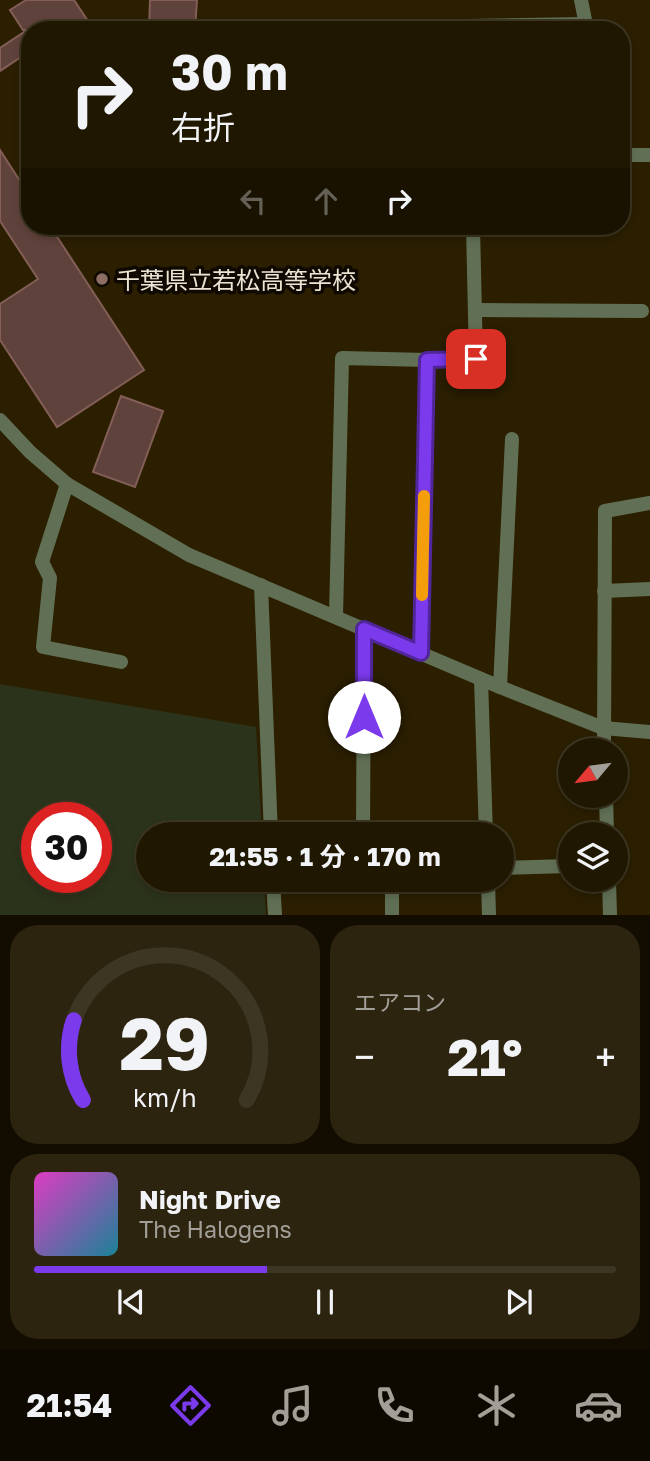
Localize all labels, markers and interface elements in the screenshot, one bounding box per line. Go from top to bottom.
text: 30 m [171,42,288,101]
icon: right [56,49,147,140]
text: 右折 [171,108,235,146]
icon: left [234,182,272,220]
icon: ahead [307,182,345,220]
icon: right [380,182,418,220]
place label: 千葉県立若松高等学校 [116,265,356,294]
marker: 千葉県立若松高等学校 [94,271,110,287]
pin [446,329,506,389]
icon: arrive [457,340,495,378]
position arrow [327,680,401,754]
north arrow [558,738,628,808]
map controls [558,738,628,892]
speed limit sign: 30 [21,802,112,893]
button: layers [558,822,628,892]
text: 21:55 · 1 分 · 170 m [209,841,441,872]
text: エアコン [354,988,446,1016]
text: 29 [120,1000,210,1087]
text: 21° [447,1025,523,1087]
text: − [354,1034,375,1079]
text: + [595,1034,616,1079]
text: km/h [133,1082,197,1113]
text: Night Drive [139,1184,281,1215]
text: The Halogens [139,1215,292,1243]
icon: previous [112,1283,150,1321]
icon: pause [306,1283,344,1321]
icon: next [500,1283,538,1321]
icon: directions [166,1381,215,1430]
icon: music [268,1381,317,1430]
icon: phone [370,1381,419,1430]
icon: climate [472,1381,521,1430]
icon: car [574,1381,623,1430]
text: 21:54 [27,1386,112,1424]

